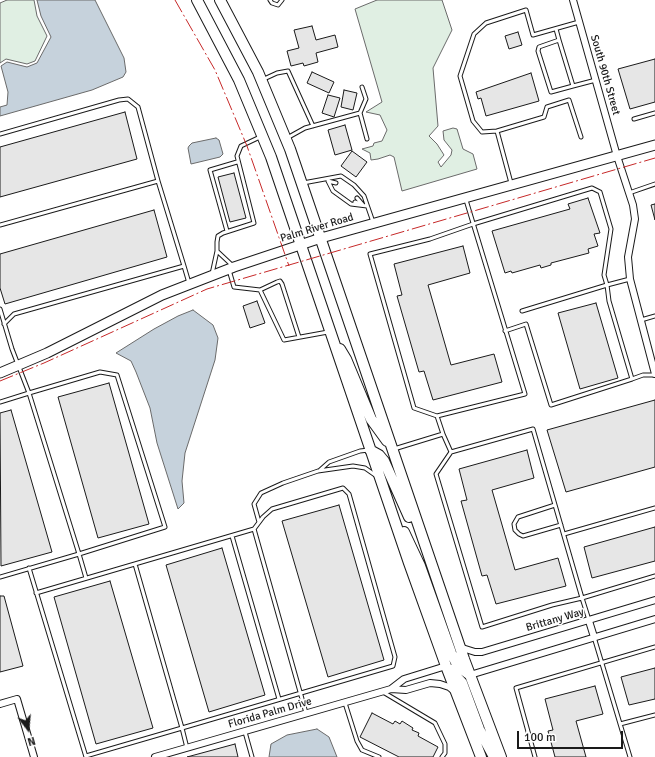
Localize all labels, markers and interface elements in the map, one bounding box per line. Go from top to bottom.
street label: South 90th Street [587,33,623,117]
street label: Palm River Road [279,211,355,245]
street label: Brittany Way [524,605,586,635]
street label: Florida Palm Drive [227,695,313,731]
north arrow [8,709,48,749]
scale bar [519,723,625,749]
text: 100 m [524,730,556,745]
text: N [26,734,37,748]

